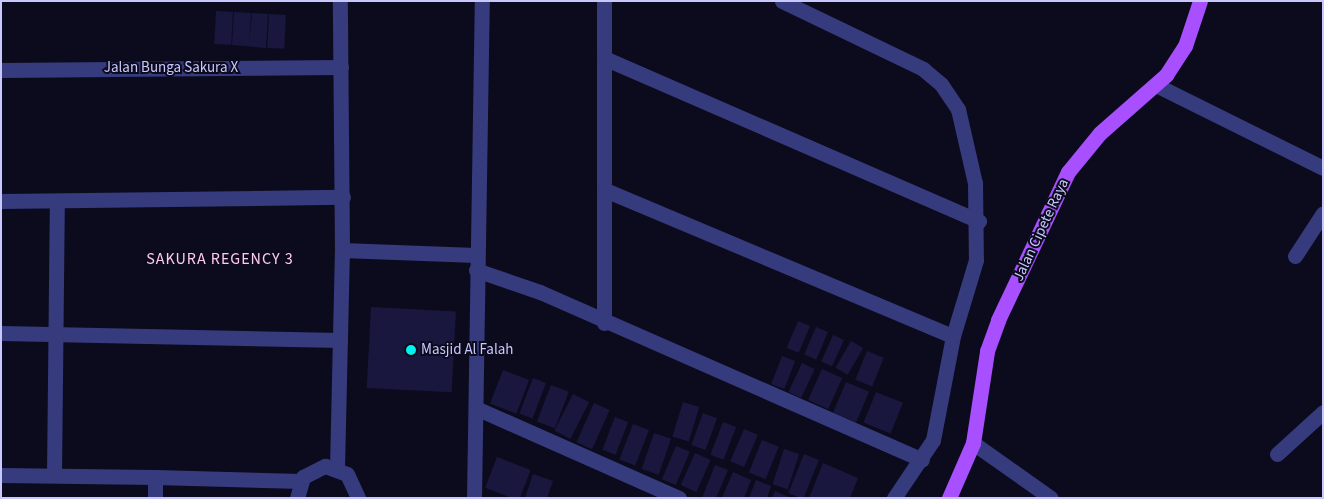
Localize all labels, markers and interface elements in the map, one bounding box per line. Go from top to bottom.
street label: Jalan Bunga Sakura X [104,59,238,77]
street label: Jalan Cipete Raya [1009,176,1073,284]
district label: SAKURA REGENCY 3 [144,249,296,269]
place label: Masjid Al Falah [421,341,513,359]
marker: Masjid Al Falah [405,344,417,356]

